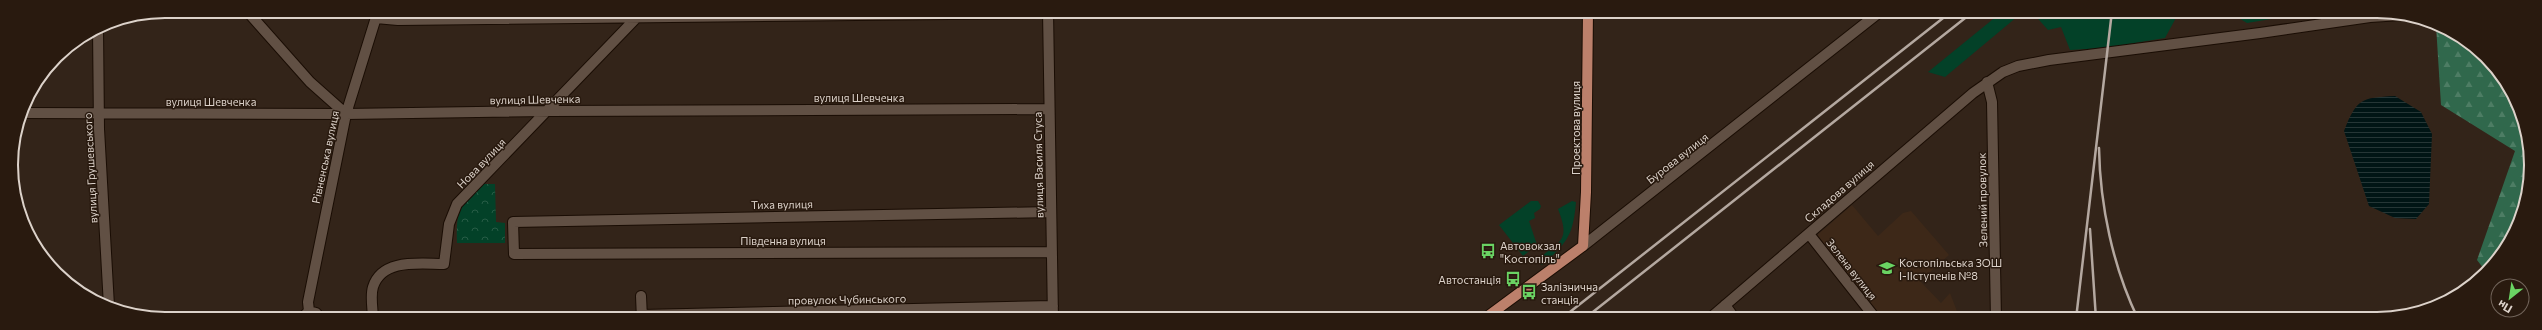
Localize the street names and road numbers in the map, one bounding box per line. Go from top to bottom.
street label: Проектова вулиця [1569,81,1582,175]
street label: вулиця Шевченка [814,91,904,104]
street label: вулиця Шевченка [490,92,580,106]
street label: вулиця Шевченка [166,95,256,108]
street label: Рівненська вулиця [309,109,341,205]
street label: вулиця Грушевського [81,112,99,224]
street label: вулиця Василя Стуса [1031,112,1045,218]
street label: Бурова вулиця [1643,130,1711,186]
street label: Нова вулиця [454,135,508,191]
street label: Зелений провулок [1975,153,1989,247]
street label: Складова вулиця [1801,157,1877,225]
street label: Тиха вулиця [751,197,813,211]
street label: Південна вулиця [740,234,826,247]
street label: Зелена вулиця [1824,236,1880,302]
street label: провулок Чубинського [788,291,907,307]

